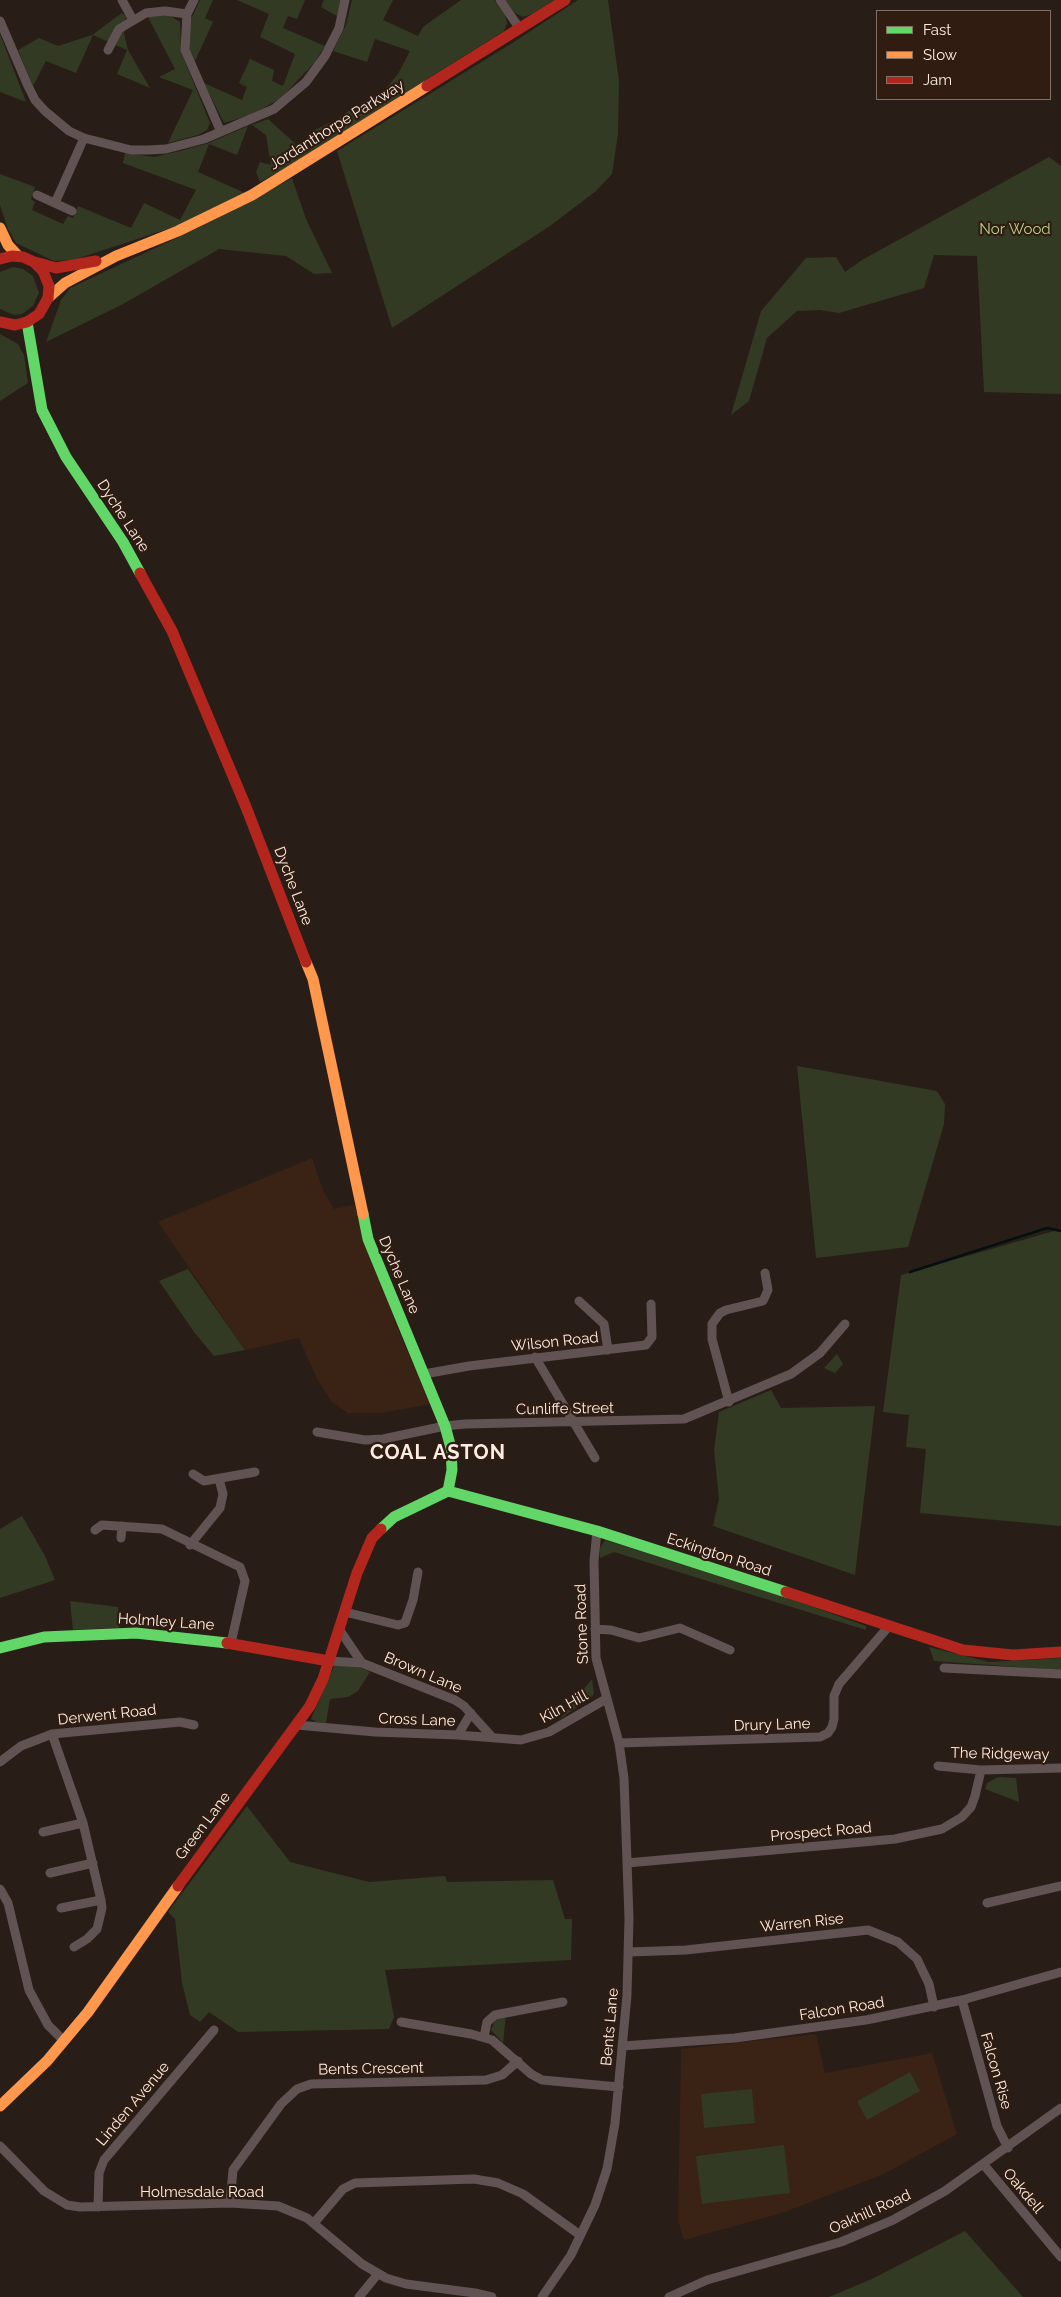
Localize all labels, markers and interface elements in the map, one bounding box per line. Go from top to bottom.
legend [876,10,1051,100]
text: Fast [923,21,951,39]
text: Slow [923,46,957,64]
text: Jam [923,71,952,89]
street label: Jordanthorpe Parkway [266,76,408,174]
park label: Nor Wood [979,220,1051,238]
street label: Dyche Lane [93,476,153,556]
street label: Dyche Lane [270,844,316,928]
street label: Dyche Lane [375,1233,423,1317]
street label: Wilson Road [510,1328,600,1356]
street label: Cunliffe Street [516,1399,614,1419]
district label: COAL ASTON [369,1441,507,1465]
street label: Eckington Road [665,1530,773,1580]
street label: Stone Road [572,1584,592,1664]
street label: Holmley Lane [117,1610,215,1634]
street label: Brown Lane [381,1649,465,1697]
street label: Kiln Hill [537,1687,591,1727]
street label: Derwent Road [57,1701,157,1729]
street label: Cross Lane [378,1710,456,1730]
street label: Drury Lane [733,1715,811,1735]
street label: The Ridgeway [950,1744,1050,1764]
street label: Green Lane [172,1788,234,1864]
street label: Prospect Road [770,1819,872,1845]
street label: Warren Rise [759,1910,845,1936]
street label: Bents Lane [598,1987,622,2067]
street label: Falcon Road [798,1993,886,2025]
street label: Falcon Rise [976,2031,1016,2111]
street label: Linden Avenue [93,2058,173,2150]
street label: Bents Crescent [318,2059,424,2079]
street label: Oakdell [999,2165,1047,2217]
street label: Holmesdale Road [140,2183,264,2201]
street label: Oakhill Road [826,2186,914,2238]

